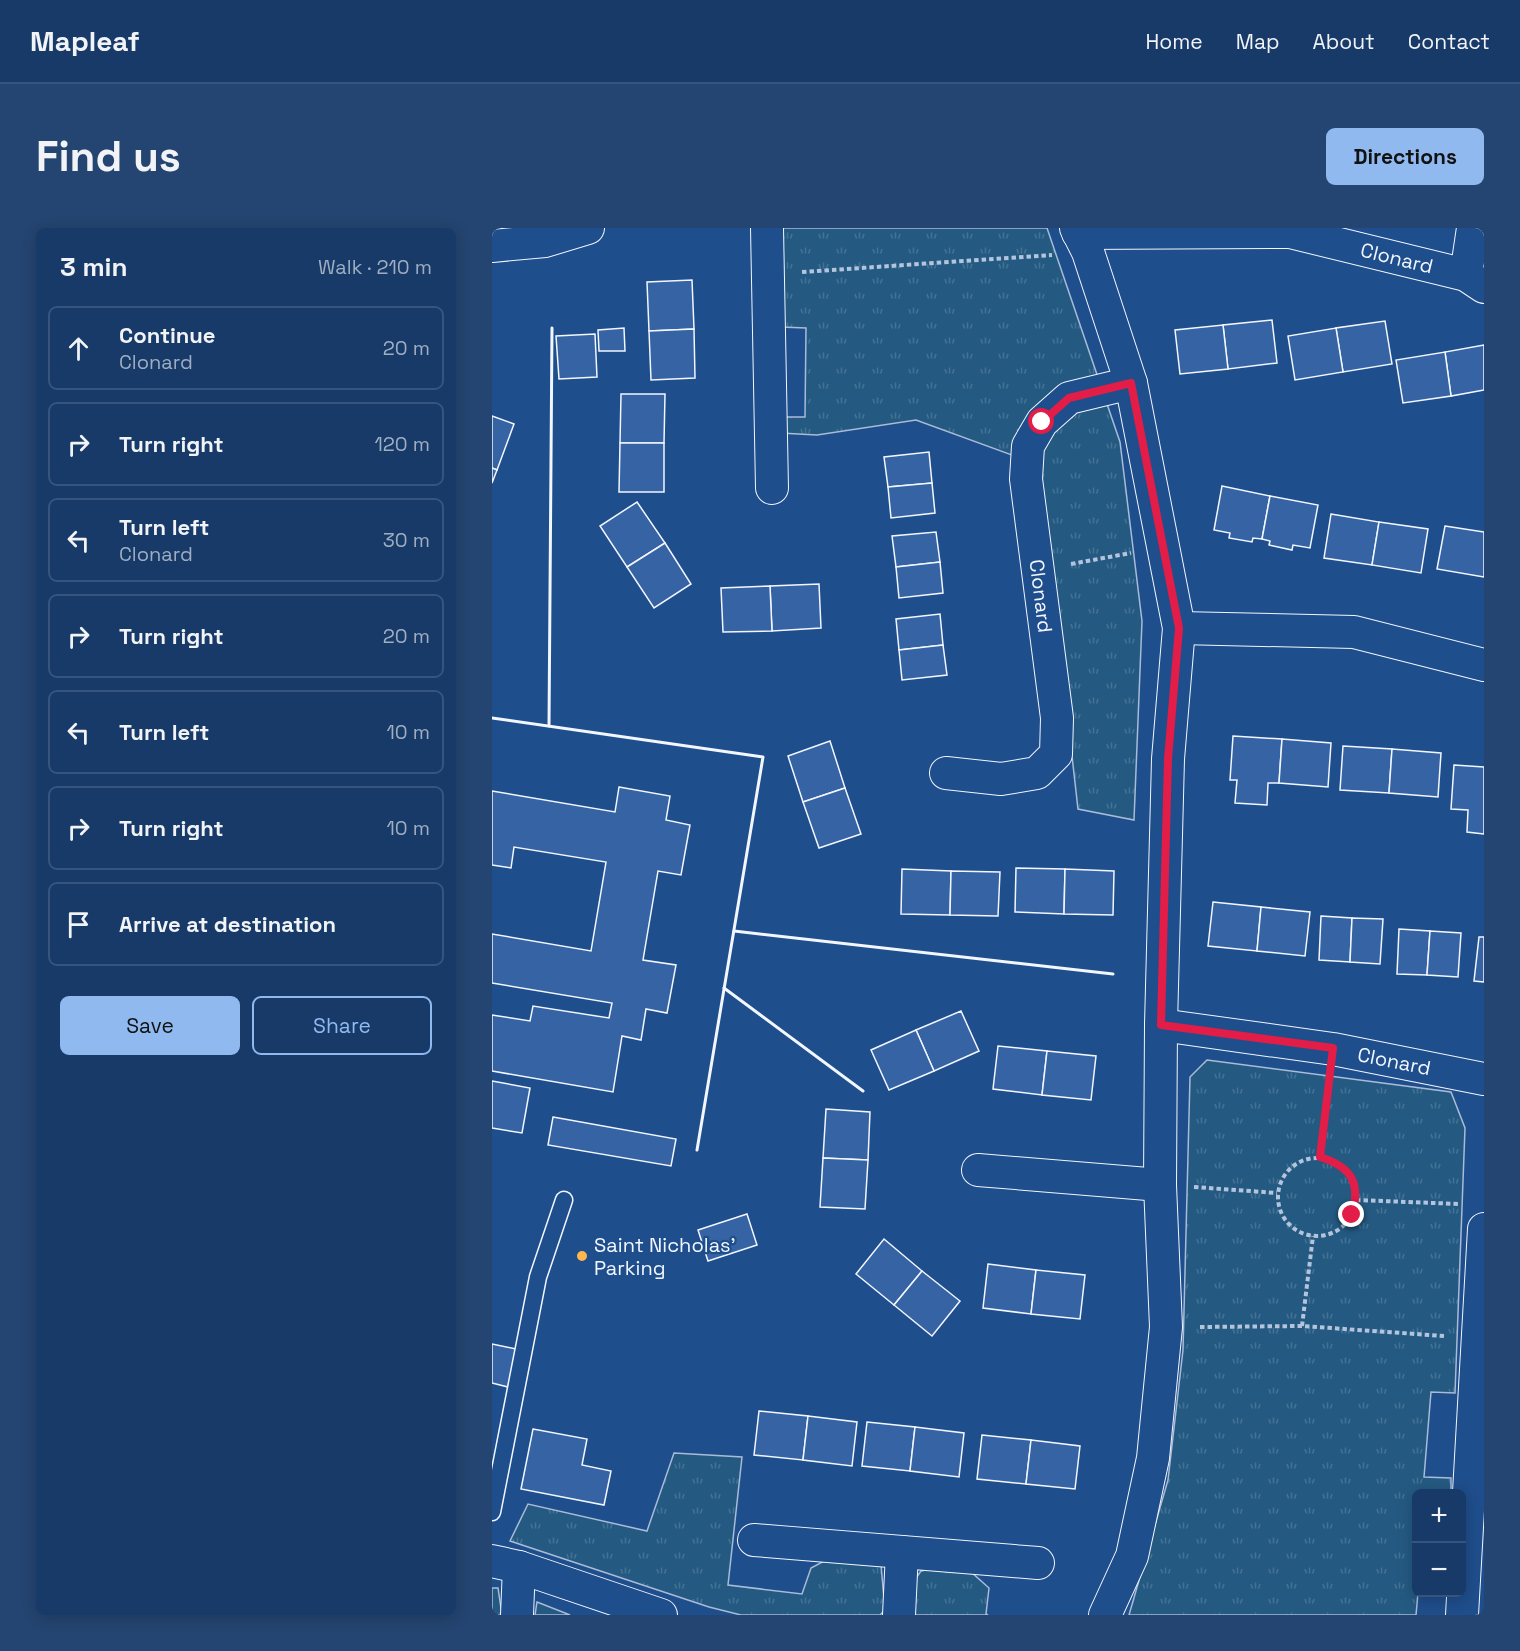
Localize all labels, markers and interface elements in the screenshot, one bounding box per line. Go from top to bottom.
text: Mapleaf [30,23,140,59]
text: Home [1145,28,1203,55]
text: Map [1236,28,1280,55]
text: About [1313,28,1375,55]
text: Contact [1408,28,1490,55]
button: Directions [1326,128,1484,185]
text: Find us [36,130,181,183]
street label: Clonard [1358,237,1436,280]
text: 3 min [60,250,128,284]
text: Walk · 210 m [318,254,432,280]
text: Continue [119,321,215,349]
icon: ahead [62,332,95,365]
text: 20 m [383,335,430,361]
text: Clonard [119,349,193,375]
route start [1028,408,1054,434]
icon: right [62,428,95,461]
text: Turn right [119,430,224,458]
text: 120 m [374,431,430,457]
text: Turn left [119,513,209,541]
icon: left [62,524,95,557]
text: 30 m [383,527,430,553]
text: Clonard [119,541,193,567]
street label: Clonard [1024,558,1058,634]
icon: right [62,620,95,653]
text: Turn right [119,622,224,650]
text: 20 m [383,623,430,649]
icon: left [62,716,95,749]
text: Turn left [119,718,209,746]
text: 10 m [386,719,430,745]
icon: right [62,812,95,845]
text: Turn right [119,814,224,842]
text: 10 m [386,815,430,841]
icon: arrive [62,908,95,941]
text: Arrive at destination [119,910,336,938]
button: Save [60,996,240,1055]
button: Share [252,996,432,1055]
street label: Clonard [1355,1041,1433,1081]
route end [1338,1201,1364,1227]
place label: Saint Nicholas' Parking [594,1232,735,1281]
marker: Saint Nicholas' Parking [575,1249,589,1263]
map controls [1412,1489,1466,1597]
button: + [1412,1489,1466,1543]
button: − [1412,1543,1466,1597]

